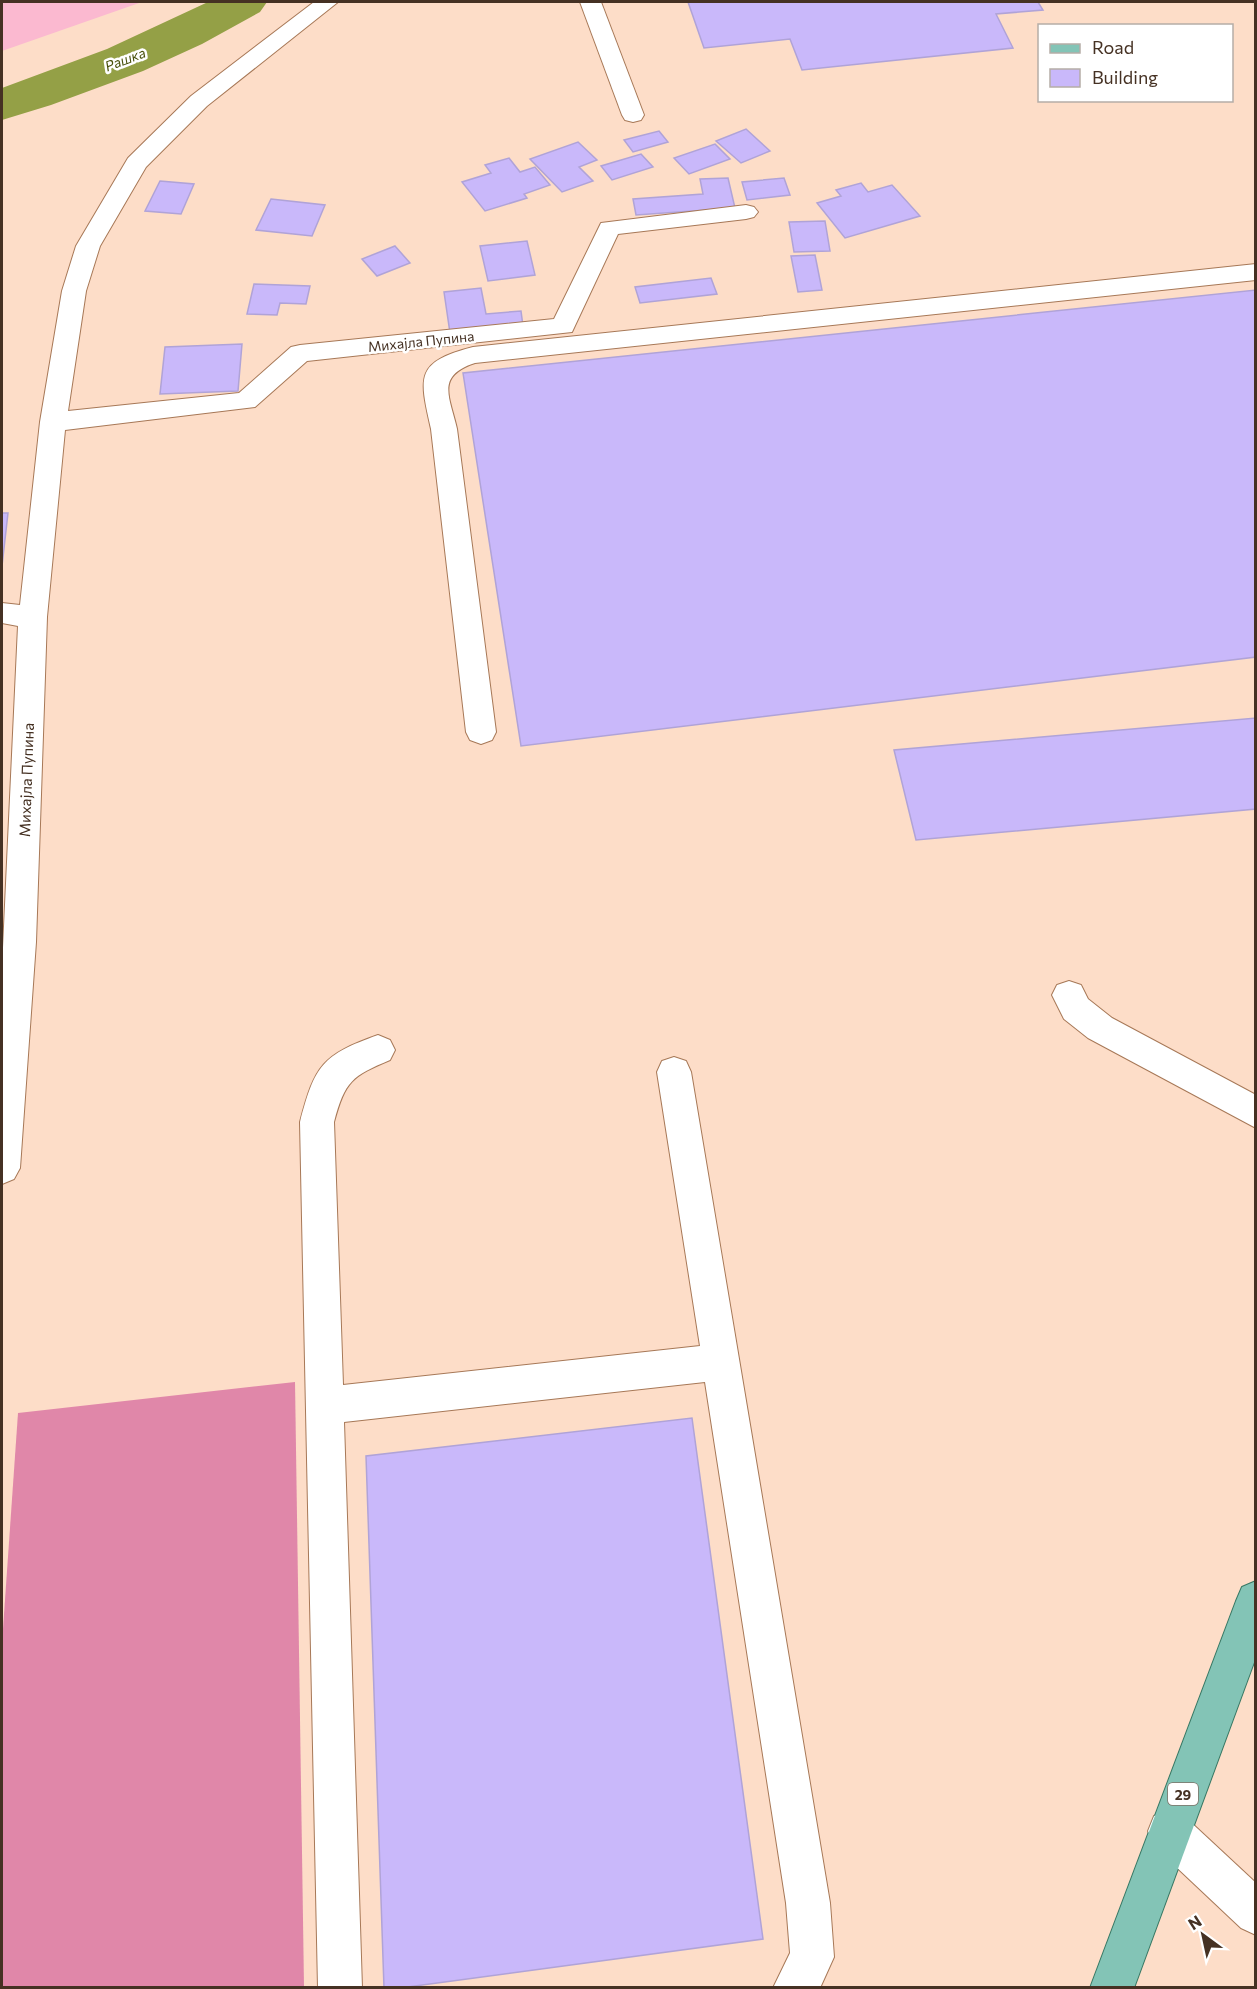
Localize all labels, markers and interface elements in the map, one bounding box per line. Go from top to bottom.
legend [1038,24,1233,102]
text: Road [1092,36,1134,58]
water label: Рашка [102,43,148,75]
text: Building [1092,66,1158,88]
street label: Михајла Пупина [367,327,475,355]
street label: Михајла Пупина [15,723,37,837]
road number: 29 [1168,1783,1198,1805]
north arrow [1173,1905,1233,1965]
text: N [1184,1911,1205,1933]

